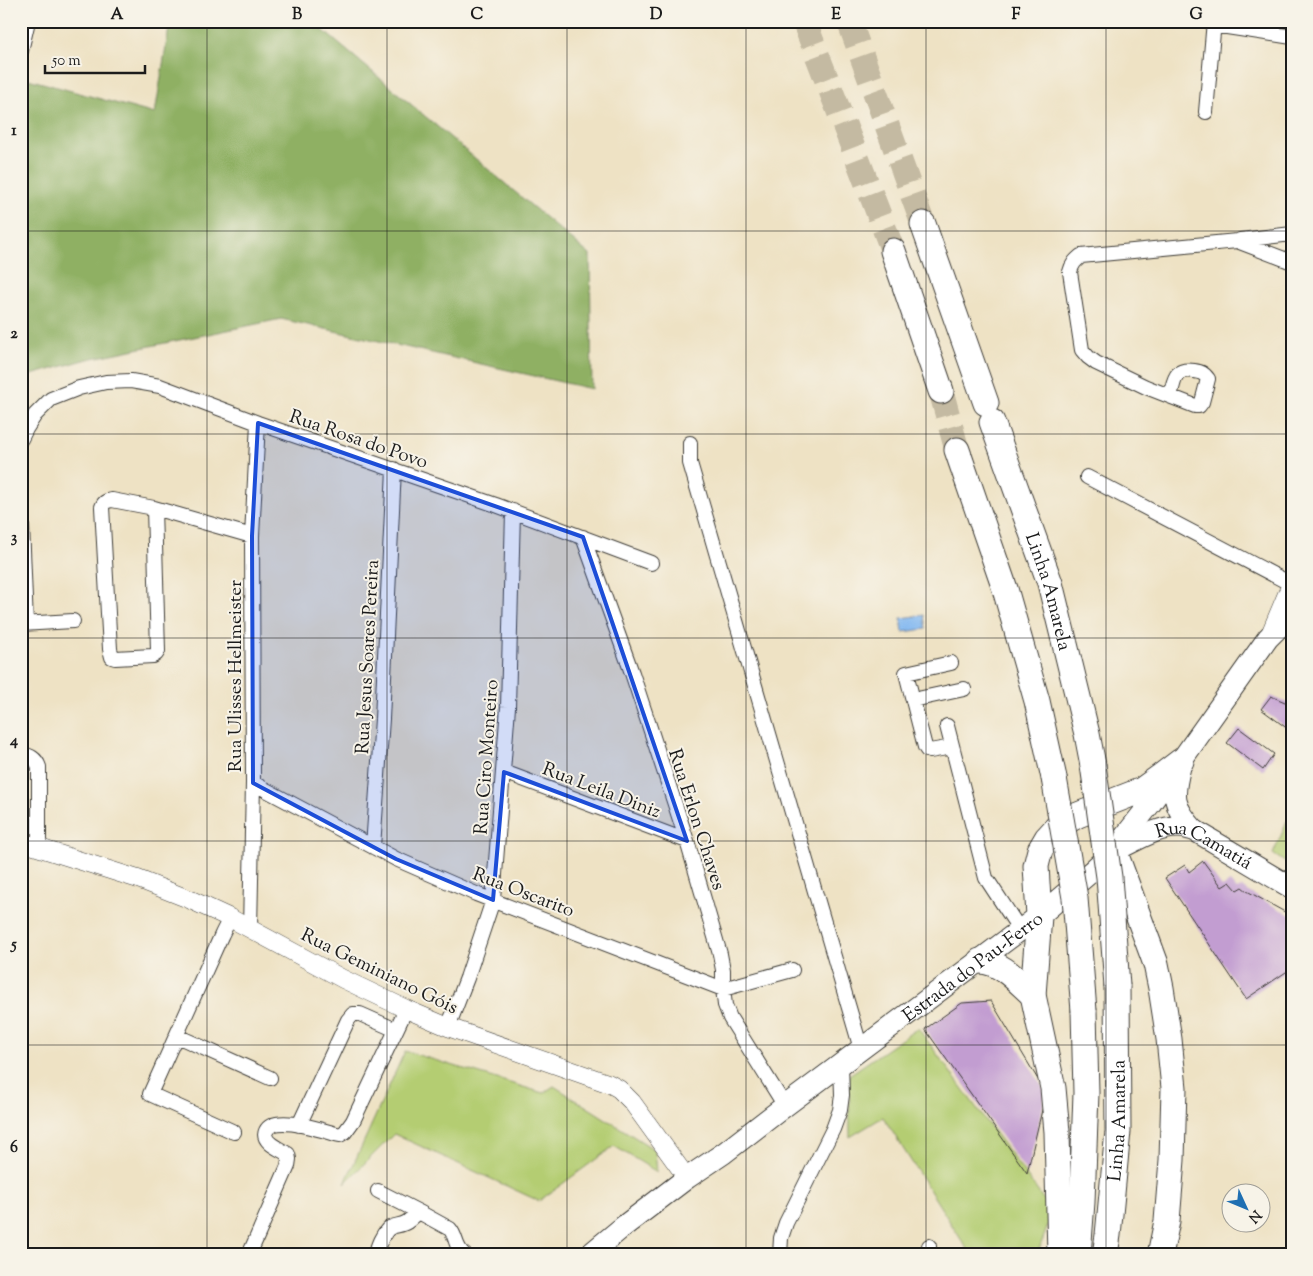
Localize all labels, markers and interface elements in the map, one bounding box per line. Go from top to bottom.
text: A [111,4,124,27]
text: B [292,4,302,27]
text: C [471,4,484,27]
text: D [650,4,663,27]
text: E [831,4,841,27]
text: F [1012,4,1021,27]
text: G [1189,4,1203,27]
scale bar [45,42,145,74]
text: 50 m [51,51,81,72]
text: 1 [11,120,17,143]
text: 2 [10,323,18,346]
street label: Rua Rosa do Povo [285,404,431,477]
text: 3 [11,527,18,550]
street label: Linha Amarela [1017,529,1077,654]
street label: Rua Jesus Soares Pereira [350,559,387,755]
street label: Rua Ulisses Hellmeister [223,580,250,772]
street label: Rua Ciro Monteiro [469,679,506,836]
text: 4 [9,730,18,753]
street label: Rua Erlon Chaves [660,746,731,894]
street label: Rua Leila Diniz [538,756,664,826]
street label: Rua Camatiá [1152,816,1257,878]
street label: Rua Oscarito [468,862,578,925]
street label: Estrada do Pau-Ferro [898,906,1050,1030]
street label: Rua Geminiano Góis [296,922,462,1022]
text: 5 [9,934,17,957]
street label: Linha Amarela [1102,1059,1134,1183]
text: 6 [10,1137,18,1160]
north arrow [1220,1184,1270,1234]
text: N [1243,1205,1265,1227]

